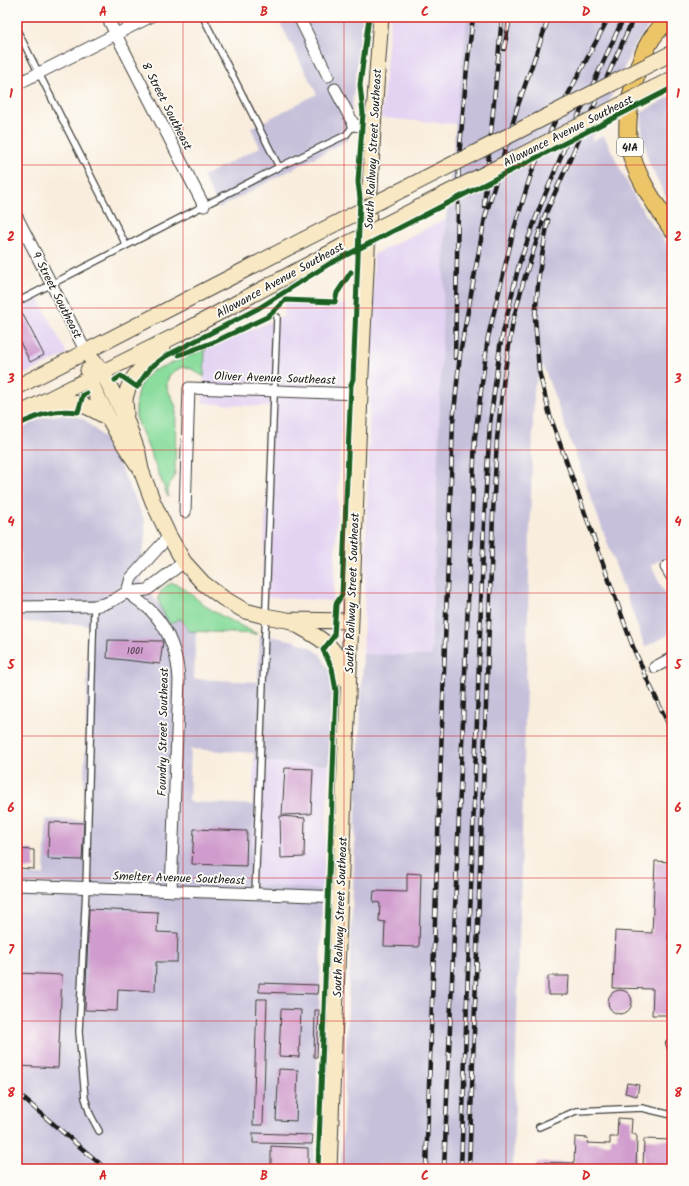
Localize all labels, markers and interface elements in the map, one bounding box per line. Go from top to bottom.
text: A [99,2,107,23]
text: B [260,2,268,23]
text: C [421,2,429,23]
text: D [582,2,591,23]
street label: 8 Street Southeast [136,59,197,154]
street label: South Railway Street Southeast [360,68,387,230]
text: 1 [9,84,13,105]
text: 1 [676,84,680,105]
street label: Allowance Avenue Southeast [500,90,637,173]
road number: 41A [617,138,643,156]
text: 2 [7,227,15,248]
text: 2 [674,227,682,248]
street label: Allowance Avenue Southeast [213,237,348,324]
street label: 9 Street Southeast [26,248,87,342]
street label: Oliver Avenue Southeast [214,367,337,390]
text: 3 [6,369,15,390]
text: 3 [673,369,682,390]
text: 4 [7,512,15,533]
street label: South Railway Street Southeast [340,512,365,674]
text: 4 [674,512,682,533]
house number: 1001 [127,643,143,659]
text: 5 [7,655,16,676]
text: 5 [674,655,683,676]
street label: Foundry Street Southeast [153,667,174,797]
text: 6 [7,798,15,819]
text: 6 [674,798,682,819]
street label: South Railway Street Southeast [328,836,353,998]
street label: Smelter Avenue Southeast [112,867,246,890]
text: 7 [8,940,15,961]
text: 7 [675,940,682,961]
text: 8 [7,1083,15,1104]
text: 8 [674,1083,682,1104]
text: A [99,1166,107,1186]
text: B [260,1166,268,1186]
text: C [421,1166,429,1186]
text: D [582,1166,591,1186]

